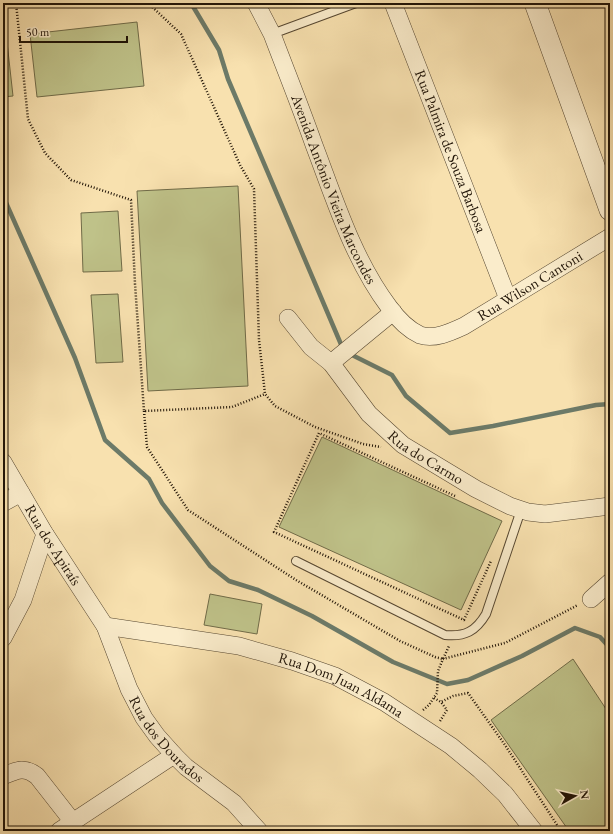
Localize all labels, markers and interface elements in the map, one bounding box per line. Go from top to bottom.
scale bar [20,18,127,44]
text: 50 m [26,24,50,40]
street label: Rua Palmira de Souza Barbosa [411,67,491,235]
street label: Avenida Antônio Vieira Marcondes [287,91,381,287]
street label: Rua Wilson Cantoni [473,246,586,325]
street label: Rua do Carmo [384,426,467,488]
street label: Rua dos Apiraís [21,501,86,589]
street label: Rua Dom Juan Aldama [276,648,408,721]
street label: Rua dos Dourados [125,693,208,786]
north arrow [555,776,595,816]
text: N [577,789,592,800]

